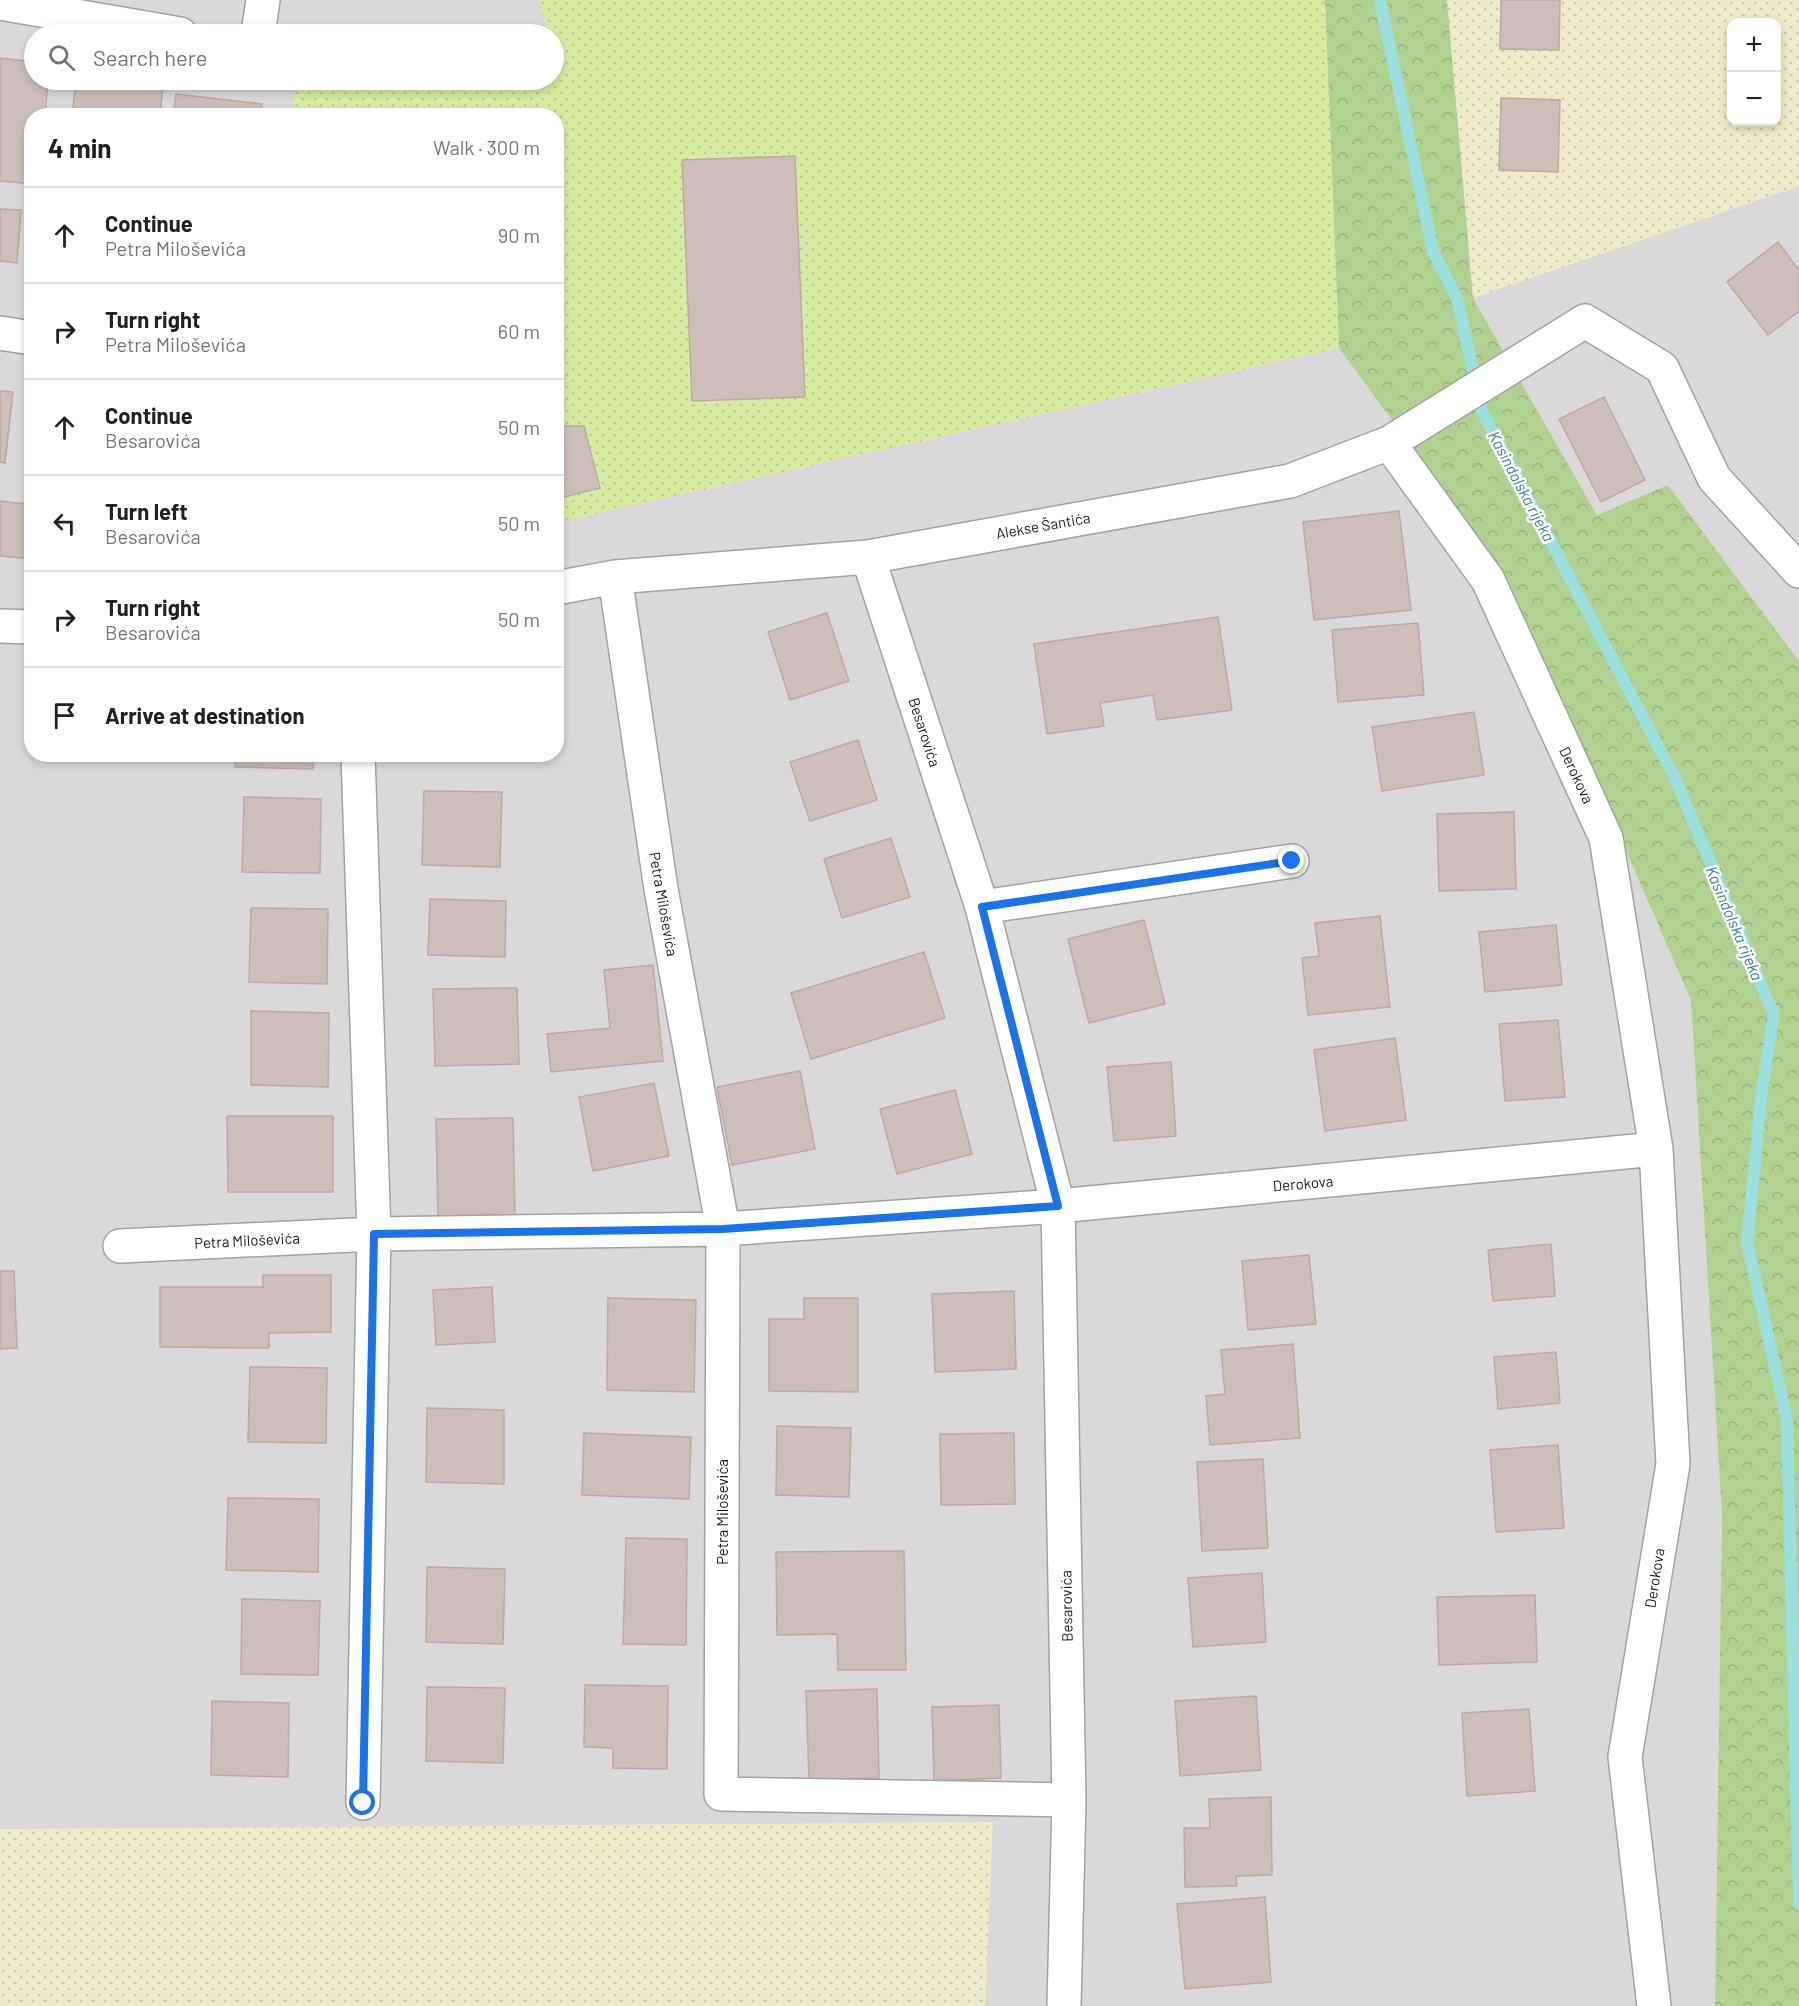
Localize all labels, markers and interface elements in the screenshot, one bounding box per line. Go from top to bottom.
map controls [1727,18,1781,126]
button: + [1727,18,1781,72]
search box [24,24,564,90]
icon: search [45,41,78,74]
text: Search here [93,44,207,70]
button: − [1727,72,1781,126]
text: 4 min [48,132,112,163]
text: Walk · 300 m [433,135,540,159]
text: Continue [105,210,193,236]
icon: ahead [48,219,81,252]
text: 90 m [498,223,540,247]
text: Petra Miloševića [105,236,246,260]
text: Turn right [105,306,200,332]
icon: right [48,315,81,348]
text: 60 m [498,319,540,343]
text: Petra Miloševića [105,332,246,356]
text: Continue [105,402,193,428]
icon: ahead [48,411,81,444]
text: 50 m [498,415,540,439]
text: Besarovića [105,428,201,452]
water label: Kasindolska rijeka [1485,428,1559,544]
text: Turn left [105,498,188,524]
icon: left [48,507,81,540]
street label: Alekse Šantića [994,508,1092,542]
text: 50 m [498,511,540,535]
text: Besarovića [105,524,201,548]
text: Turn right [105,594,200,620]
icon: right [48,603,81,636]
text: 50 m [498,607,540,631]
text: Besarovića [105,620,201,644]
street label: Besarovića [905,695,945,769]
icon: arrive [48,699,81,732]
text: Arrive at destination [105,702,304,728]
street label: Derokova [1556,744,1598,806]
route end [1278,847,1304,873]
street label: Petra Miloševića [646,850,682,958]
water label: Kasindolska rijeka [1702,863,1768,983]
street label: Derokova [1272,1171,1334,1195]
street label: Petra Miloševića [194,1228,300,1252]
street label: Petra Miloševića [713,1459,731,1565]
street label: Derokova [1640,1547,1668,1609]
street label: Besarovića [1056,1570,1076,1642]
route start [349,1789,375,1815]

